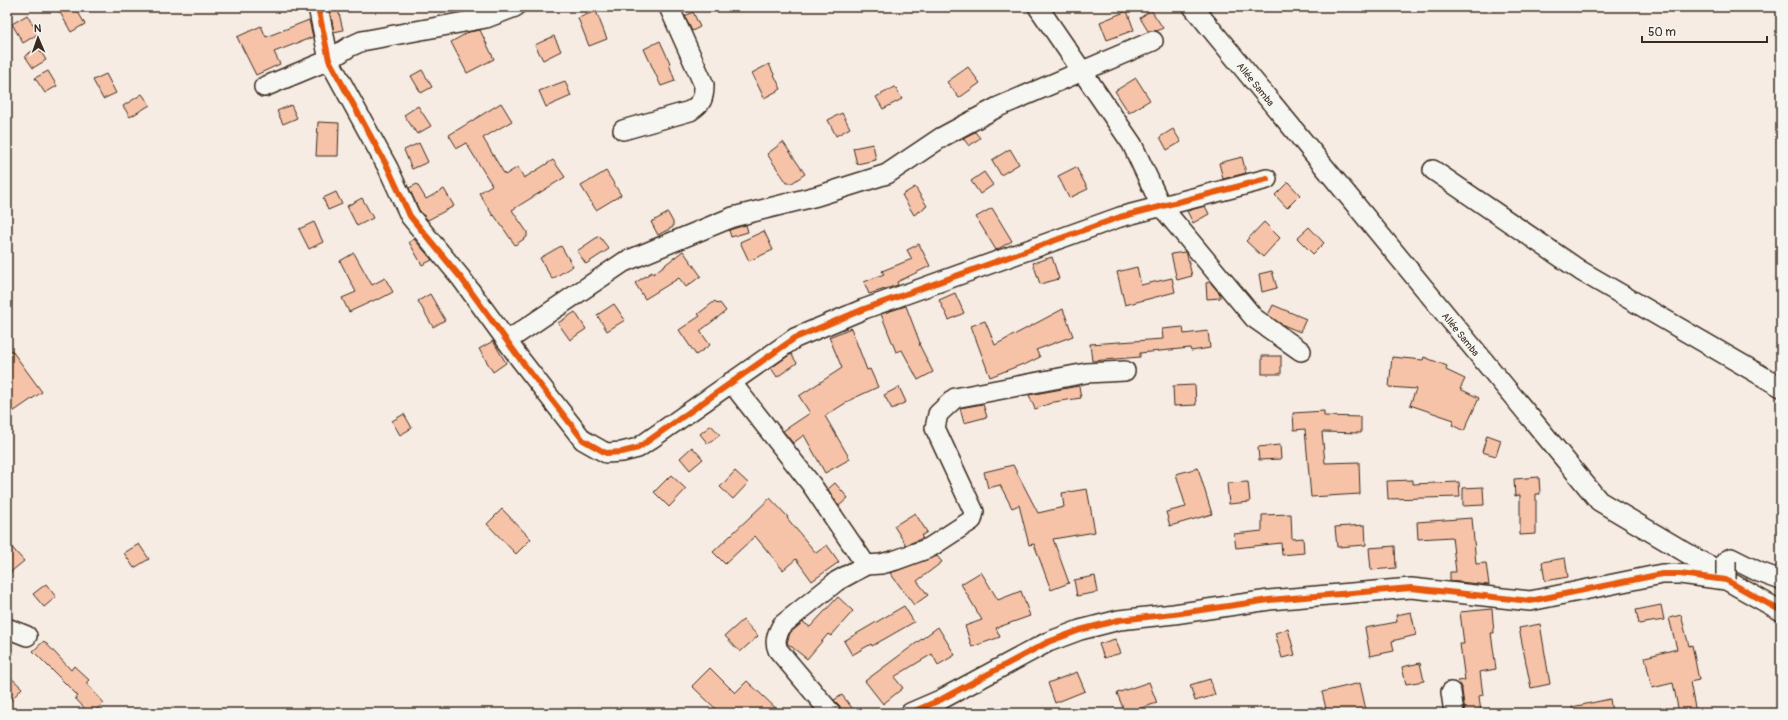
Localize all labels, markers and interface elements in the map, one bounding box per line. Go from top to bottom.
north arrow [18,18,58,58]
scale bar [1642,18,1767,44]
text: N [34,22,42,35]
text: 50 m [1648,25,1676,40]
street label: Allée Samba [1234,60,1277,109]
street label: Allée Samba [1439,310,1482,359]

